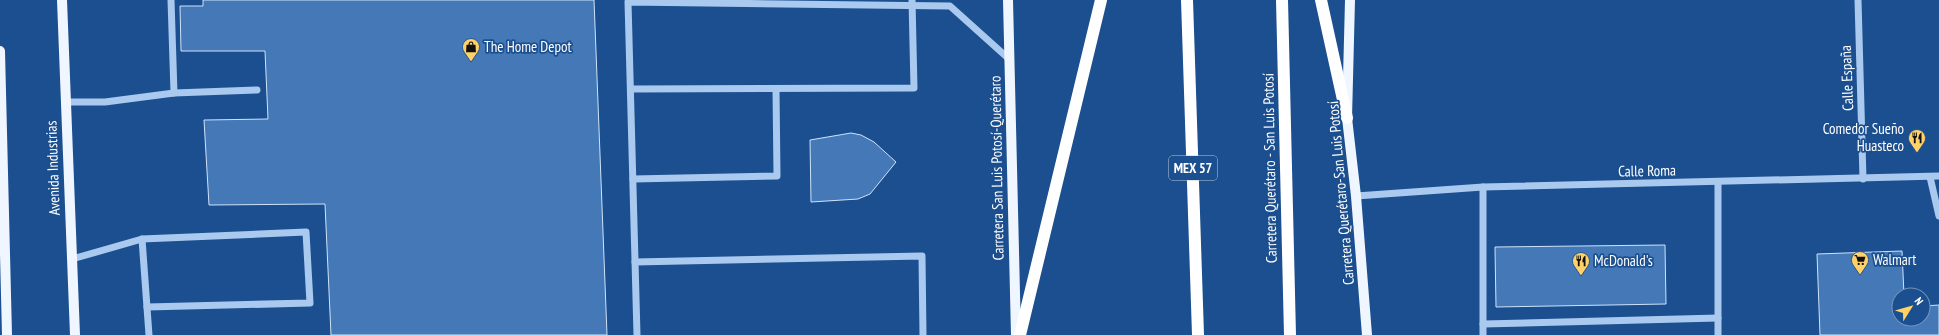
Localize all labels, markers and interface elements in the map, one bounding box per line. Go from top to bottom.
shop icon: The Home Depot [461,37,481,62]
place label: The Home Depot [484,37,572,56]
street label: Calle España [1836,45,1857,111]
street label: Carretera Querétaro - San Luis Potosí [1258,72,1281,263]
street label: Carretera San Luis Potosí-Querétaro [985,75,1008,261]
street label: Carretera Querétaro-San Luis Potosí [1323,99,1358,286]
place label: Comedor Sueño Huasteco [1823,119,1904,155]
street label: Avenida Industrias [41,120,64,216]
restaurant icon: Comedor Sueño Huasteco [1907,128,1927,153]
road number: MEX 57 [1169,156,1217,180]
street label: Calle Roma [1618,160,1676,181]
supermarket icon: Walmart [1850,250,1870,275]
place label: Walmart [1873,250,1916,269]
restaurant icon: McDonald's [1571,251,1591,276]
place label: McDonald's [1594,251,1653,270]
north arrow [1891,287,1931,327]
text: N [1912,294,1926,308]

